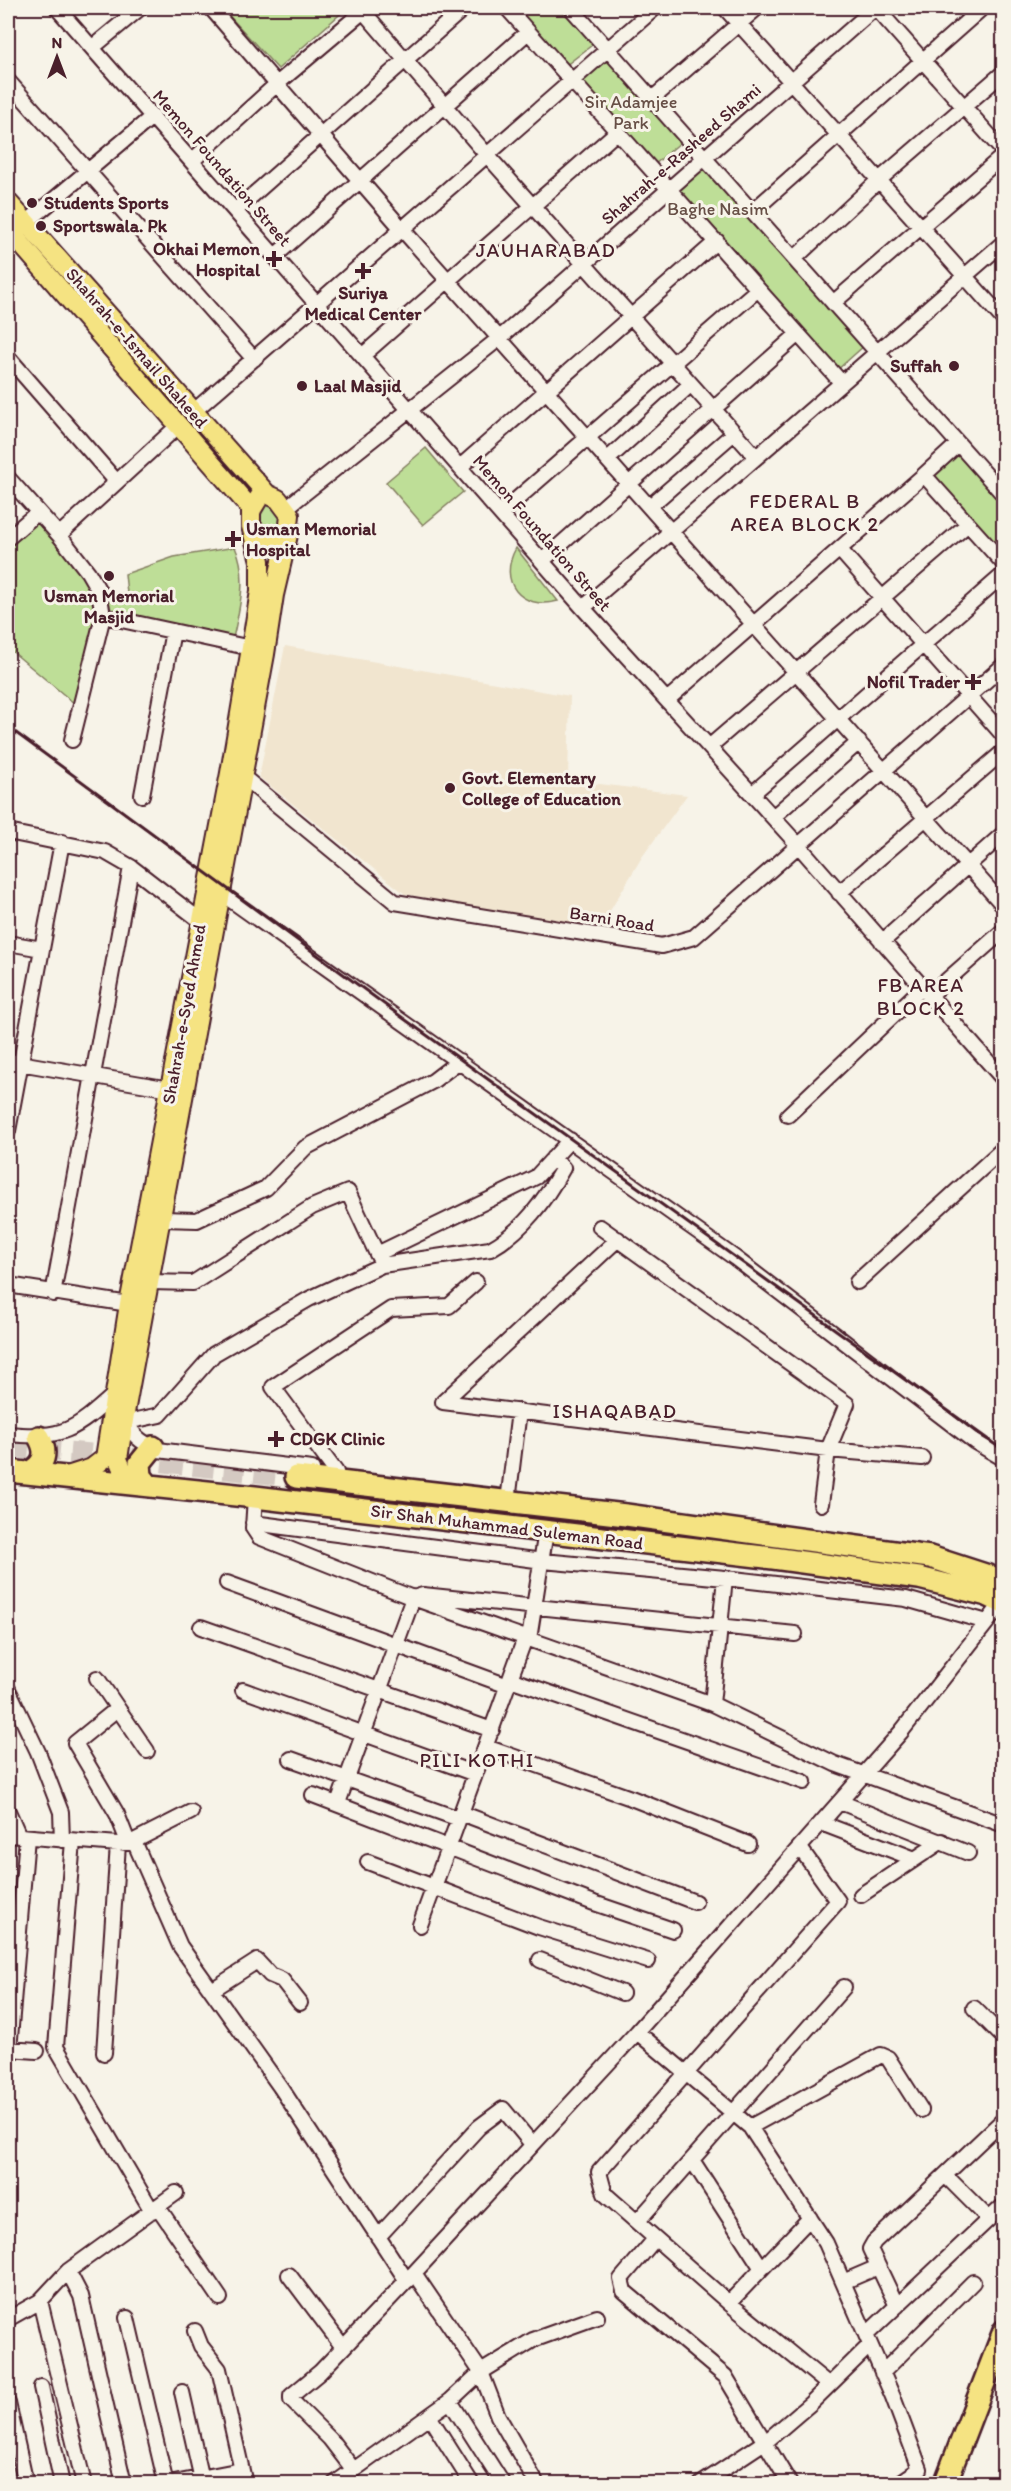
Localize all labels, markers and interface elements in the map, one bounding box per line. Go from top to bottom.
north arrow [27,27,87,87]
text: N [52,33,62,52]
street label: Shahrah-e-Rasheed Shami [597,79,765,229]
street label: Memon Foundation Street [148,85,296,251]
park label: Sir Adamjee Park [585,91,677,134]
place label: Students Sports [44,192,169,214]
marker: Students Sports [25,196,39,210]
park label: Baghe Nasim [667,198,769,220]
place label: Sportswala. Pk [53,215,168,237]
marker: Sportswala. Pk [34,219,48,233]
place label: Okhai Memon Hospital [153,238,261,281]
district label: JAUHARABAD [476,238,616,262]
marker: Okhai Memon Hospital [265,250,283,268]
marker: Suriya Medical Center [354,262,372,280]
street label: Shahrah-e-Ismail Shaheed [61,263,213,433]
place label: Suriya Medical Center [305,282,422,325]
place label: Suffah [890,355,942,377]
marker: Suffah [947,359,961,373]
place label: Laal Masjid [314,375,402,397]
marker: Laal Masjid [295,379,309,393]
street label: Memon Foundation Street [468,450,616,616]
district label: FEDERAL B AREA BLOCK 2 [730,489,880,536]
place label: Usman Memorial Hospital [246,518,377,561]
marker: Usman Memorial Hospital [224,530,242,548]
marker: Usman Memorial Masjid [102,569,116,583]
place label: Usman Memorial Masjid [44,585,175,628]
place label: Nofil Trader [867,671,961,693]
marker: Nofil Trader [964,673,982,691]
place label: Govt. Elementary College of Education [462,767,621,810]
marker: Govt. Elementary College of Education [443,781,457,795]
street label: Barni Road [568,901,656,937]
street label: Shahrah-e-Syed Ahmed [157,922,211,1106]
district label: FB AREA BLOCK 2 [877,973,965,1020]
district label: ISHAQABAD [553,1399,677,1423]
place label: CDGK Clinic [290,1428,385,1450]
marker: CDGK Clinic [267,1430,285,1448]
street label: Sir Shah Muhammad Suleman Road [369,1499,645,1555]
district label: PILI KOTHI [419,1748,535,1772]

